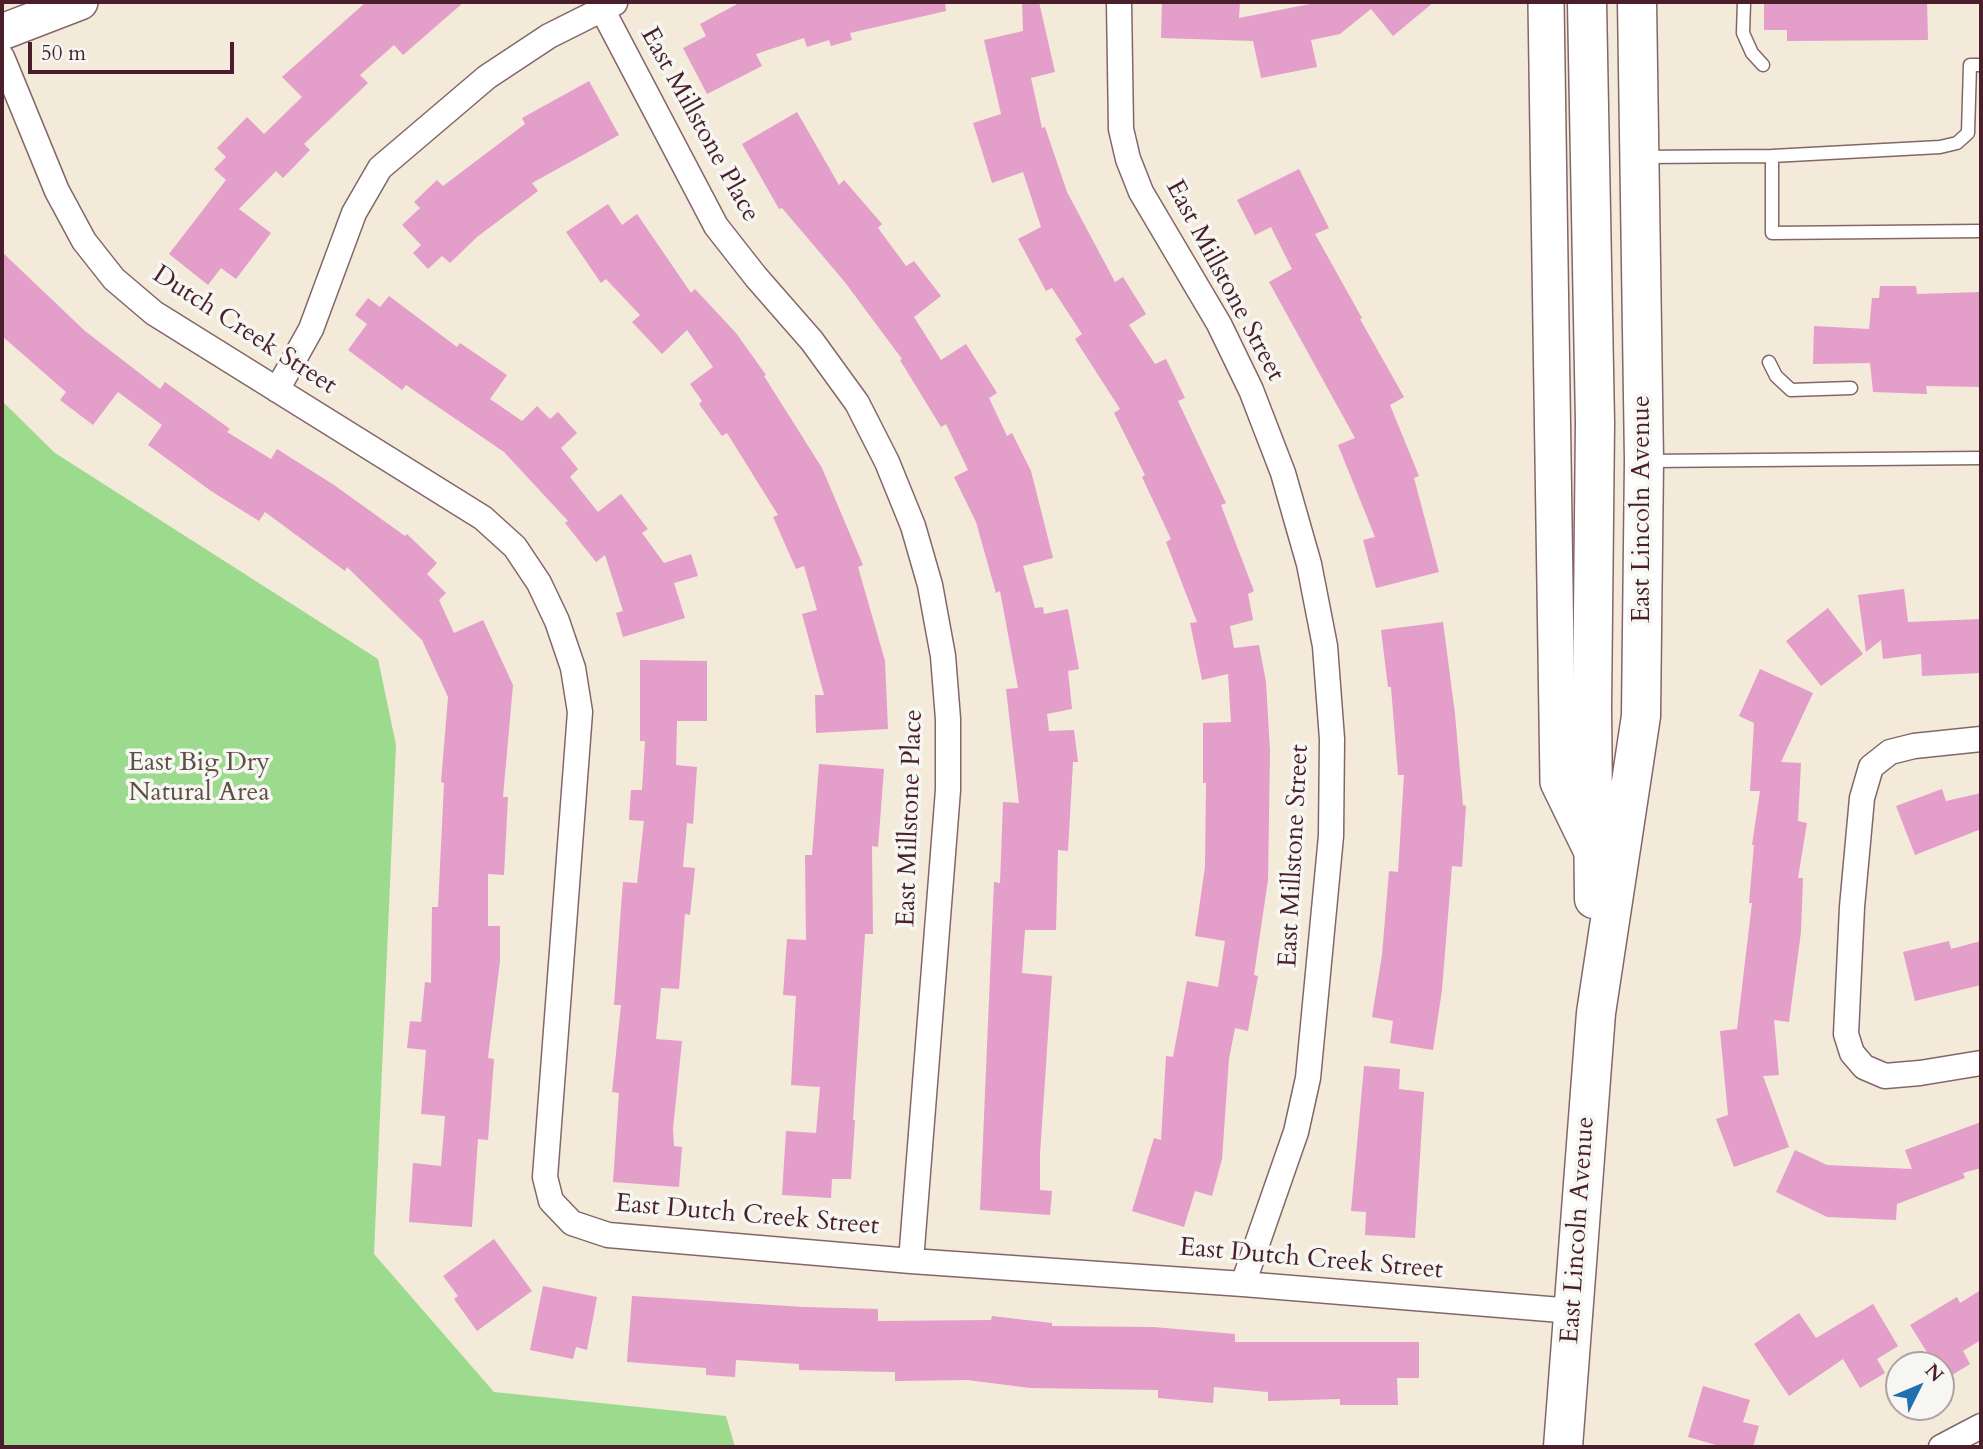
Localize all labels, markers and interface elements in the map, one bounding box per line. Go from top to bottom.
street label: East Millstone Place [633,22,765,228]
scale bar [32,28,238,72]
text: 50 m [41,39,86,68]
street label: East Millstone Street [1158,175,1290,387]
street label: Dutch Creek Street [146,260,342,402]
street label: East Lincoln Avenue [1627,395,1659,623]
street label: East Millstone Place [892,709,930,927]
street label: East Millstone Street [1274,744,1316,968]
park label: East Big Dry Natural Area [128,748,270,810]
street label: East Lincoln Avenue [1556,1115,1602,1345]
street label: East Dutch Creek Street [614,1189,880,1243]
street label: East Dutch Creek Street [1178,1233,1444,1287]
north arrow [1885,1351,1955,1421]
text: N [1919,1358,1949,1388]

